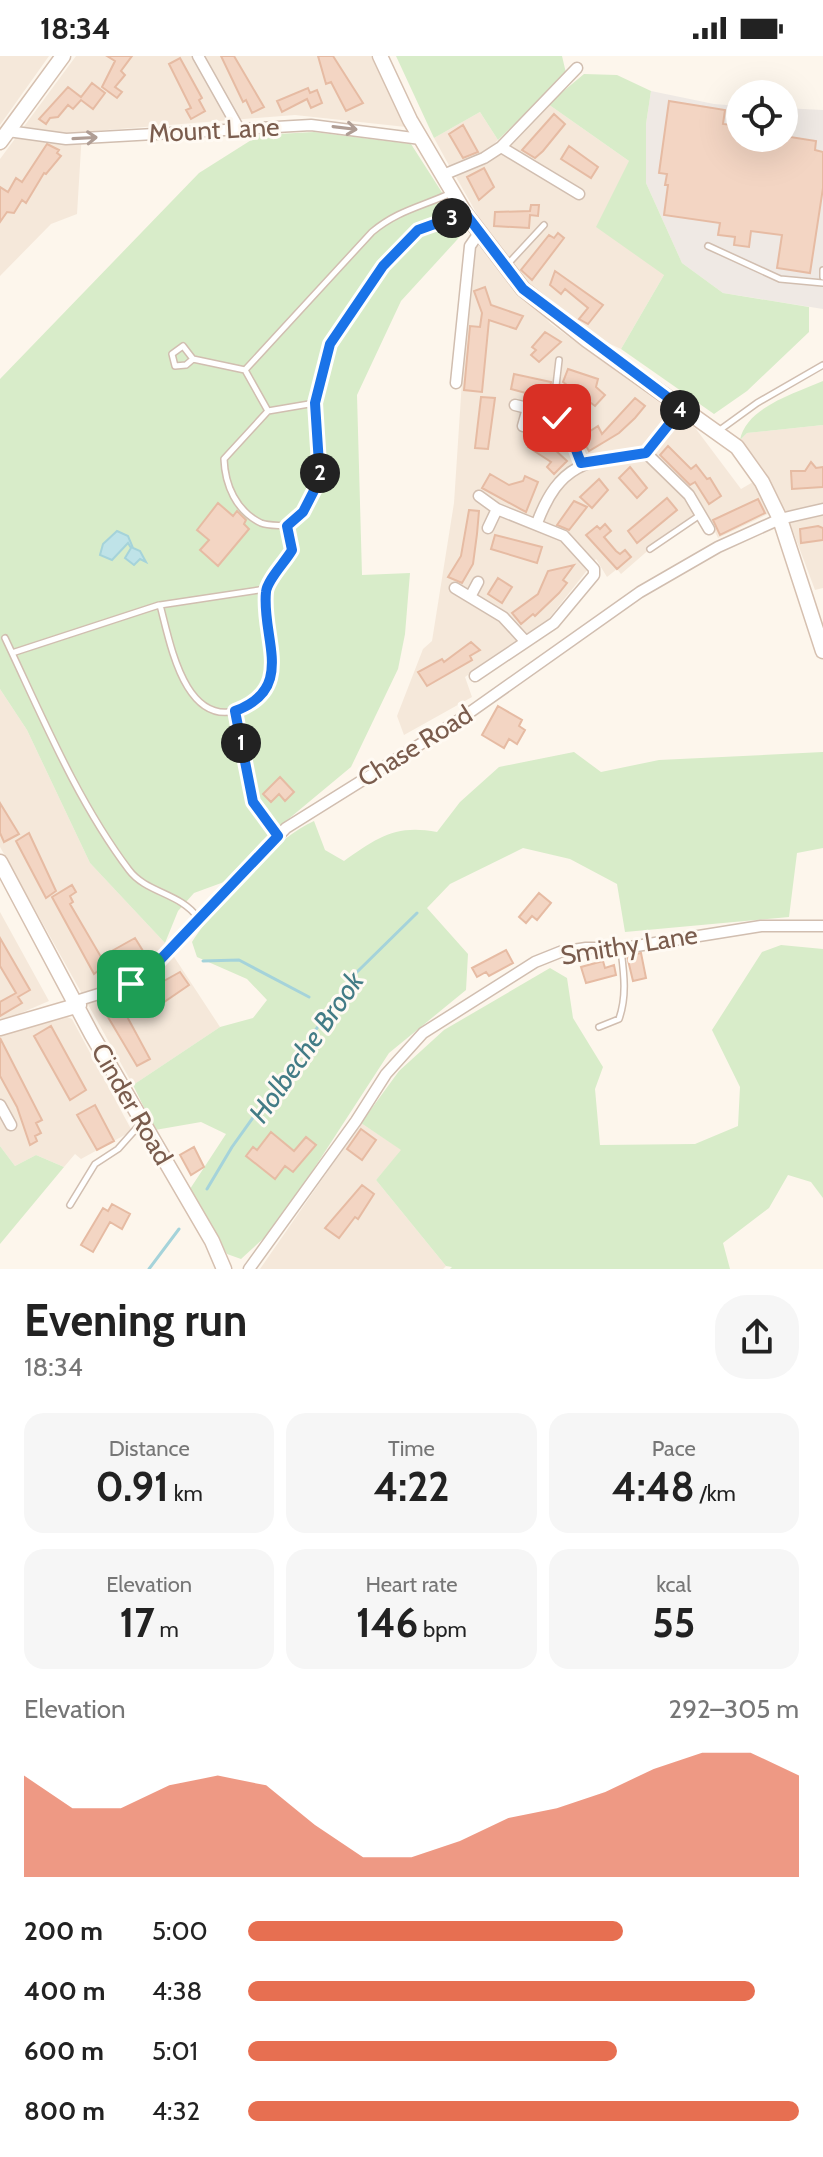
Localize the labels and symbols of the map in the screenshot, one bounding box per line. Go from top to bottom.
street label: Mount Lane [148,111,280,149]
one-way arrow [331,121,357,136]
one-way arrow [71,130,98,145]
pin: 3 [432,198,472,238]
pin [523,384,591,452]
pin: 4 [660,390,700,430]
pin: 2 [300,453,340,493]
street label: Chase Road [352,698,478,794]
pin: 1 [221,723,261,763]
street label: Smithy Lane [558,918,700,972]
pin [97,950,165,1018]
water label: Holbeche Brook [241,964,371,1129]
street label: Cinder Road [84,1038,180,1170]

